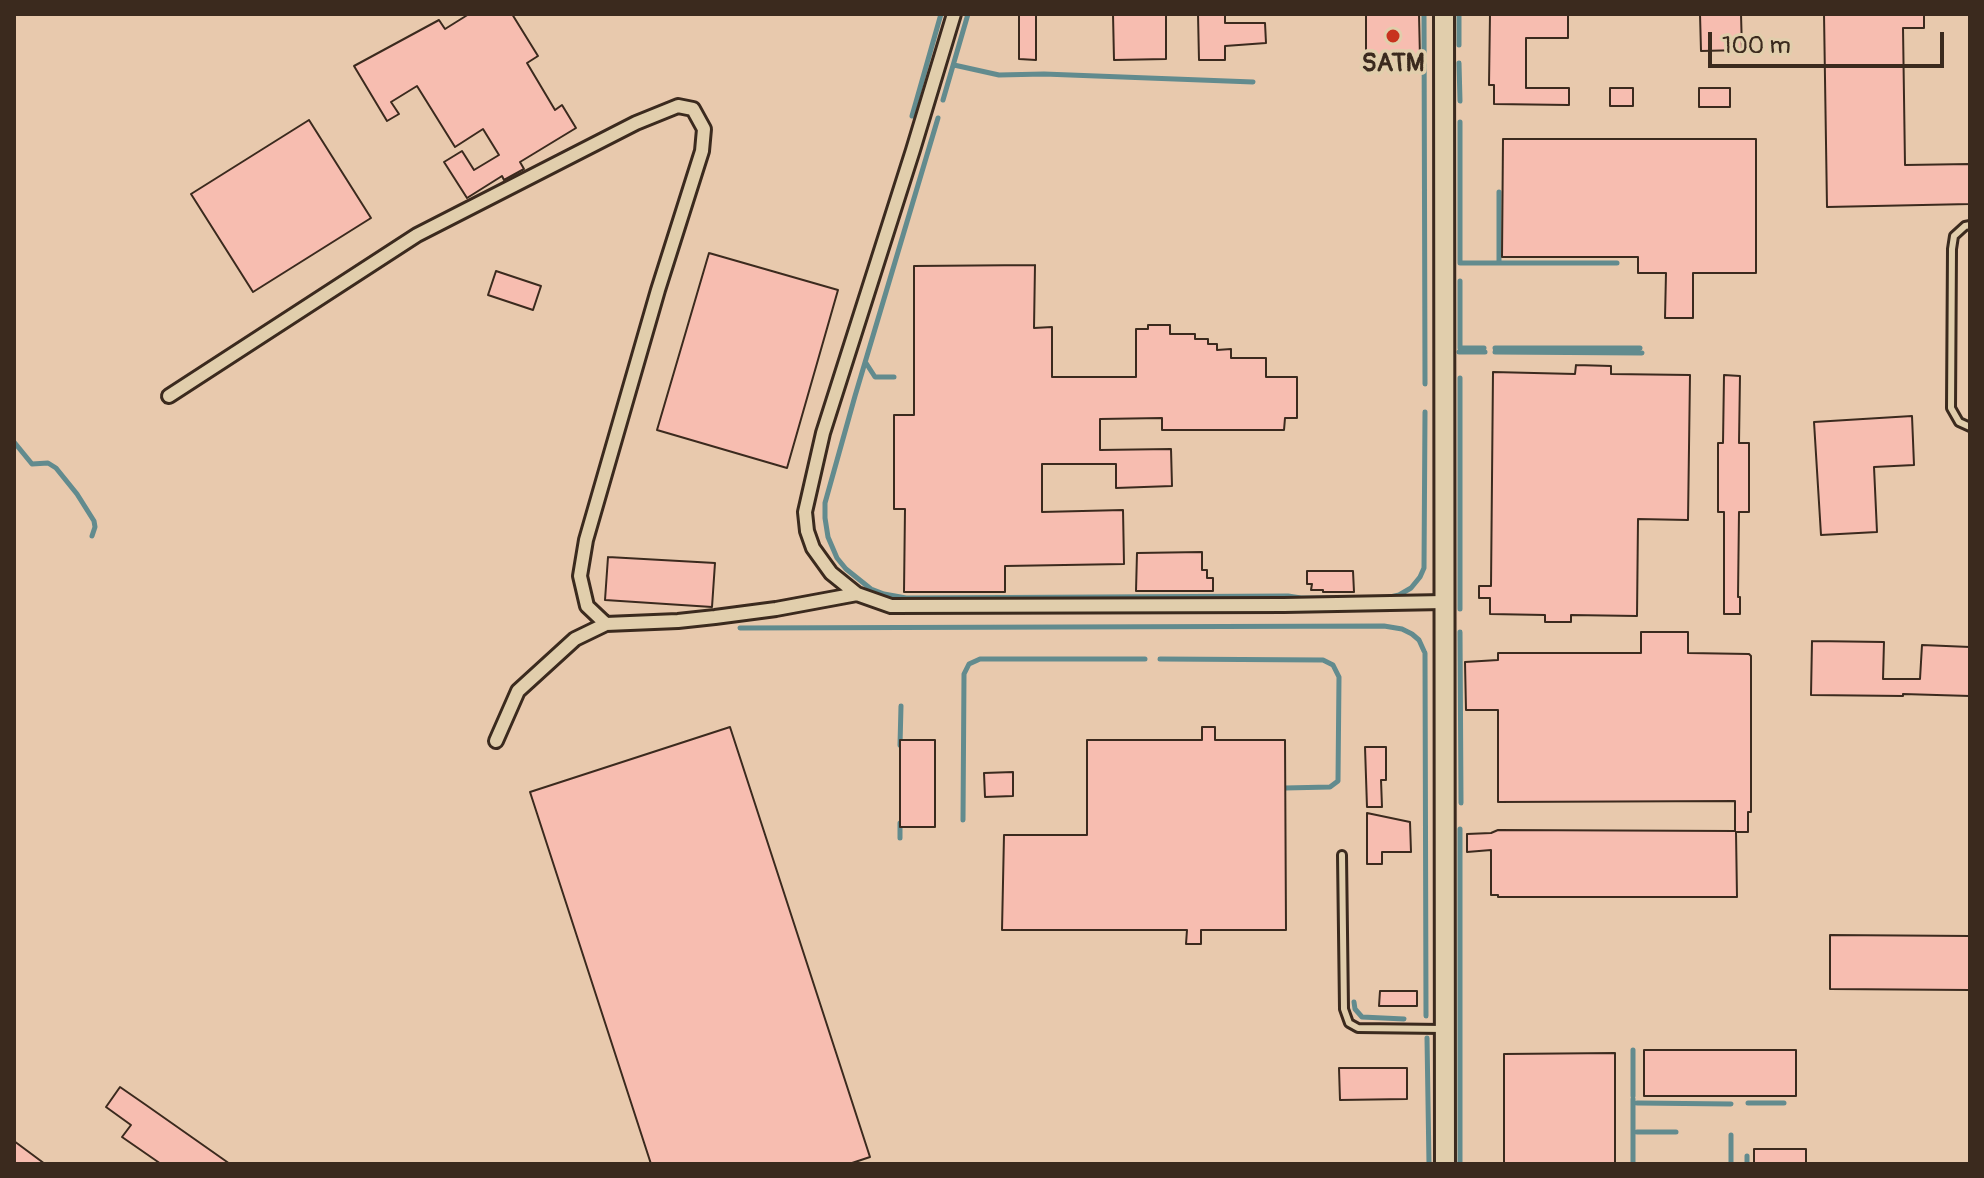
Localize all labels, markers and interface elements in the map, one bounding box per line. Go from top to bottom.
scale bar [1712,16,1948,66]
marker: SATM [1384,27,1402,45]
text: 100 m [1722,31,1791,60]
place label: SATM [1361,48,1425,80]

